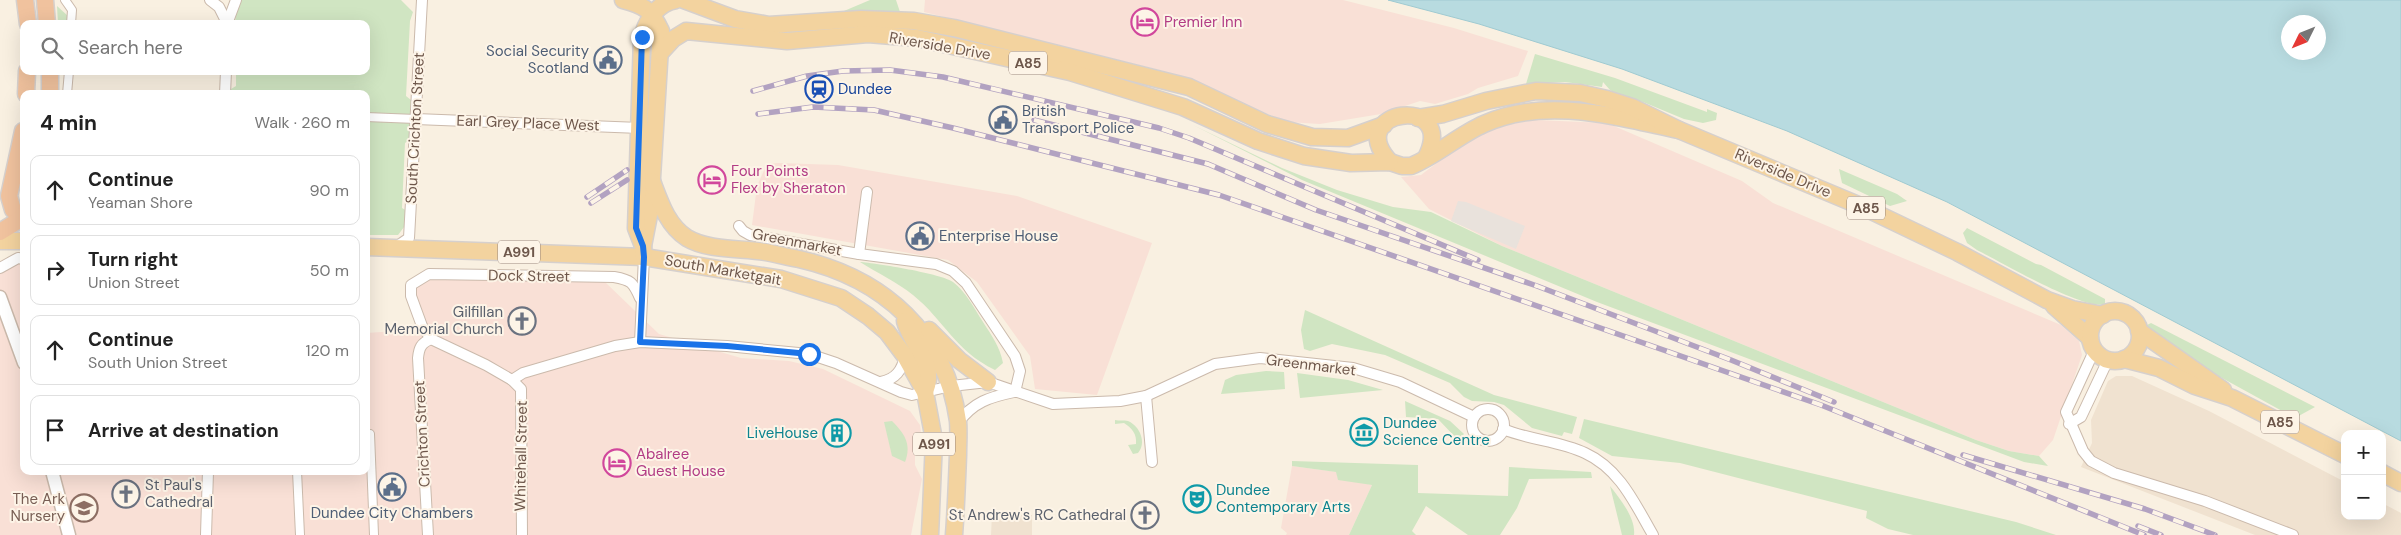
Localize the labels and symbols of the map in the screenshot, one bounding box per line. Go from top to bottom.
hotel icon: Premier Inn [1130,7,1160,37]
place label: Premier Inn [1164,12,1242,32]
north arrow [2281,15,2326,60]
route end [631,26,654,49]
street label: Riverside Drive [888,27,992,65]
place label: Social Security Scotland [486,41,590,78]
public building icon: Social Security Scotland [593,45,623,75]
street label: South Crichton Street [401,52,429,204]
road number: A85 [1009,52,1047,74]
station icon: Dundee [804,74,834,104]
place label: Dundee [838,79,892,99]
place label: British Transport Police [1022,101,1134,138]
public building icon: British Transport Police [988,105,1018,135]
street label: Earl Grey Place West [456,111,600,135]
street label: Riverside Drive [1732,144,1834,202]
place label: Four Points Flex by Sheraton [731,161,846,198]
hotel icon: Four Points Flex by Sheraton [697,165,727,195]
road number: A85 [1847,197,1885,220]
public building icon: Enterprise House [905,221,935,251]
street label: Greenmarket [751,224,843,260]
place label: Enterprise House [939,226,1058,246]
road number: A991 [498,240,540,264]
street label: South Marketgait [663,250,783,290]
street label: Dock Street [488,265,570,287]
place label: Gilfillan Memorial Church [385,302,503,339]
church icon: Gilfillan Memorial Church [507,306,537,336]
route start [798,343,821,366]
street label: Greenmarket [1265,350,1357,380]
street label: Crichton Street [409,380,435,488]
street label: Whitehall Street [510,400,532,512]
road number: A85 [2261,411,2299,434]
place label: Dundee Science Centre [1383,413,1490,450]
museum icon: Dundee Science Centre [1349,417,1379,447]
building icon: LiveHouse [822,418,852,448]
place label: LiveHouse [747,423,818,443]
road number: A991 [913,432,955,456]
place label: Abalree Guest House [636,444,725,481]
hotel icon: Abalree Guest House [602,448,632,478]
public building icon: Dundee City Chambers [377,472,407,502]
place label: St Paul's Cathedral [145,475,213,512]
church icon: St Paul's Cathedral [111,479,141,509]
place label: Dundee Contemporary Arts [1216,480,1351,517]
theatre icon: Dundee Contemporary Arts [1182,484,1212,514]
place label: The Ark Nursery [11,489,66,526]
school or university icon: The Ark Nursery [69,493,99,523]
church icon: St Andrew's RC Cathedral [1130,500,1160,530]
place label: Dundee City Chambers [311,503,473,523]
place label: St Andrew's RC Cathedral [949,505,1126,525]

